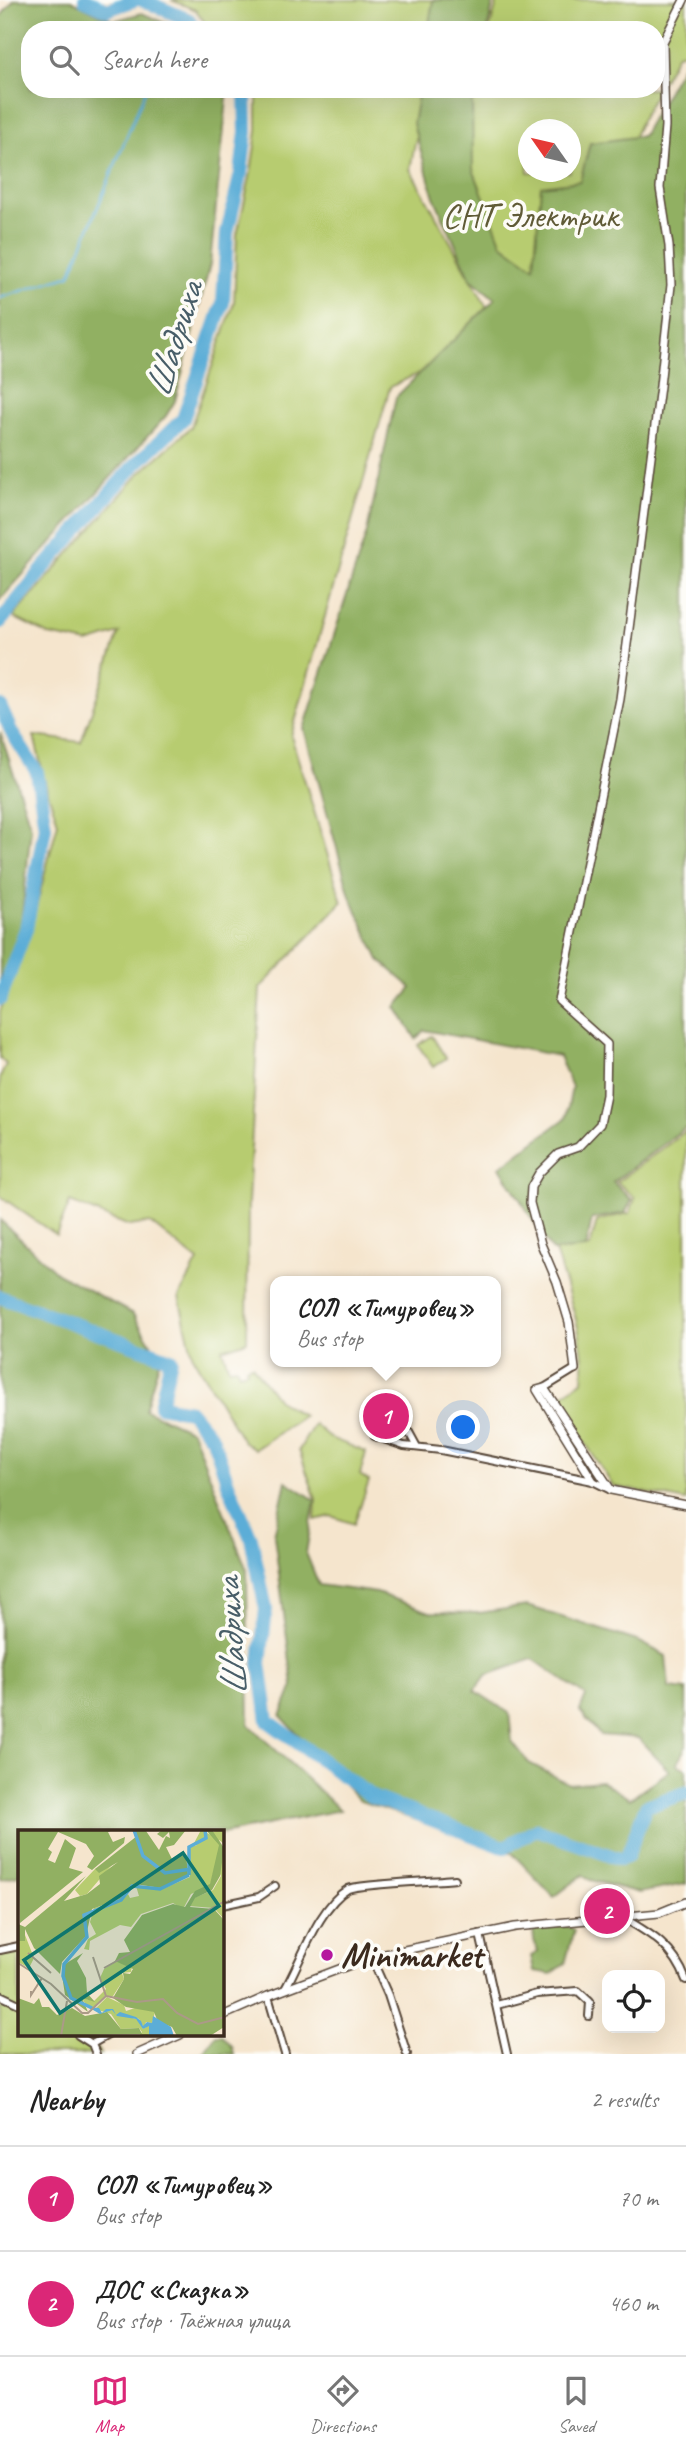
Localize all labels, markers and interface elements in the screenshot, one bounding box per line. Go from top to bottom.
search box [21,21,665,98]
icon: search [45,41,83,79]
text: Search here [101,43,207,76]
north arrow [518,119,581,182]
park label: СНТ Электрик [442,193,621,238]
water label: Шадриха [134,272,214,402]
popup [270,1276,501,1367]
text: СОЛ «Тимуровец» [297,1291,474,1324]
text: Bus stop [297,1324,363,1353]
pin: 1 [363,1390,409,1442]
your location [446,1410,480,1444]
water label: Шадриха [203,1573,258,1697]
inset map [18,1830,224,2036]
pin: 2 [584,1885,630,1937]
place label: Minimarket [341,1933,486,1978]
marker: Minimarket [319,1947,335,1963]
map controls [602,1970,665,2033]
button: locate [602,1970,665,2033]
text: Nearby [28,2081,104,2119]
text: 2 results [591,2085,658,2114]
text: СОЛ «Тимуровец» [95,2168,272,2201]
text: 1 [46,2184,56,2213]
text: 70 m [619,2184,658,2213]
text: Bus stop [95,2201,161,2230]
text: ДОС «Сказка» [95,2273,249,2306]
text: 2 [46,2289,56,2318]
text: 460 m [609,2289,658,2318]
text: Bus stop · Таёжная улица [95,2306,289,2335]
tab: Map [91,2372,129,2438]
tab: Directions [310,2372,376,2438]
tab: Saved [557,2372,595,2438]

